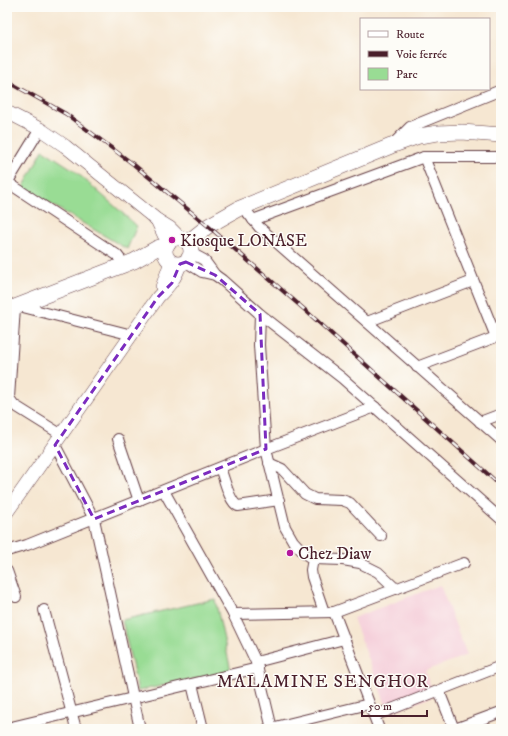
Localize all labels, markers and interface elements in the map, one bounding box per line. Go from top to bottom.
legend [360,18,490,90]
text: Route [396,27,424,42]
text: Voie ferrée [395,47,447,62]
text: Parc [396,67,418,82]
place label: Kiosque LONASE [180,230,307,252]
marker: Kiosque LONASE [167,235,177,245]
place label: Chez Diaw [298,543,371,565]
marker: Chez Diaw [285,548,295,558]
district label: MALAMINE SENGHOR [217,671,429,693]
scale bar [362,692,427,718]
text: 50 m [368,699,392,714]

